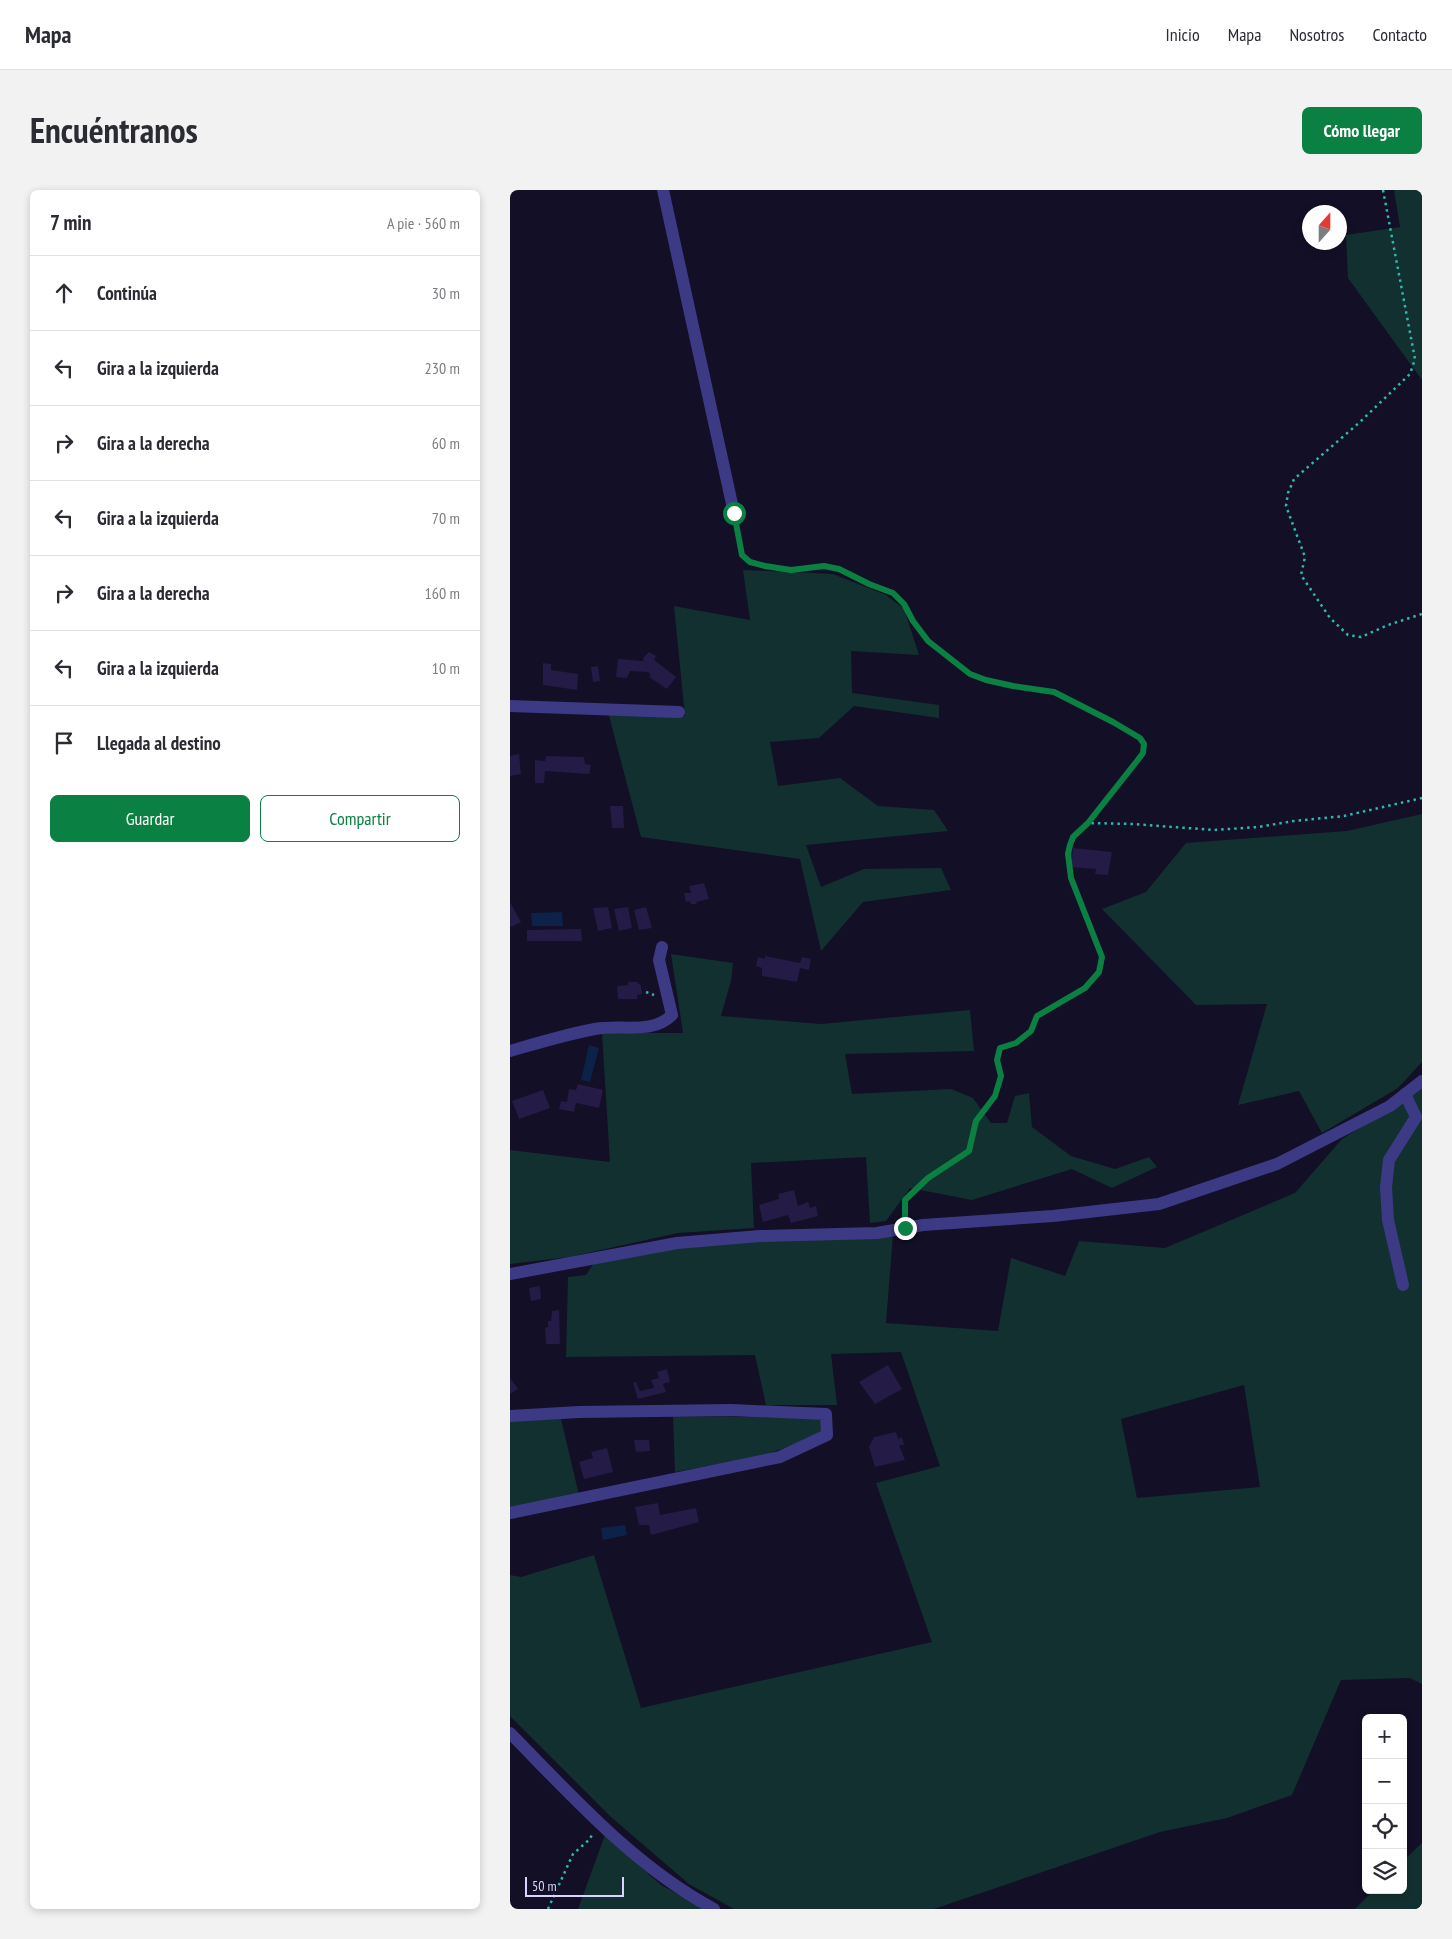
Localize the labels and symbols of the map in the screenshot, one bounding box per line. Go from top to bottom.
north arrow [1302,205,1347,250]
route start [723,502,746,525]
route end [894,1217,917,1240]
scale bar [525,1874,624,1897]

